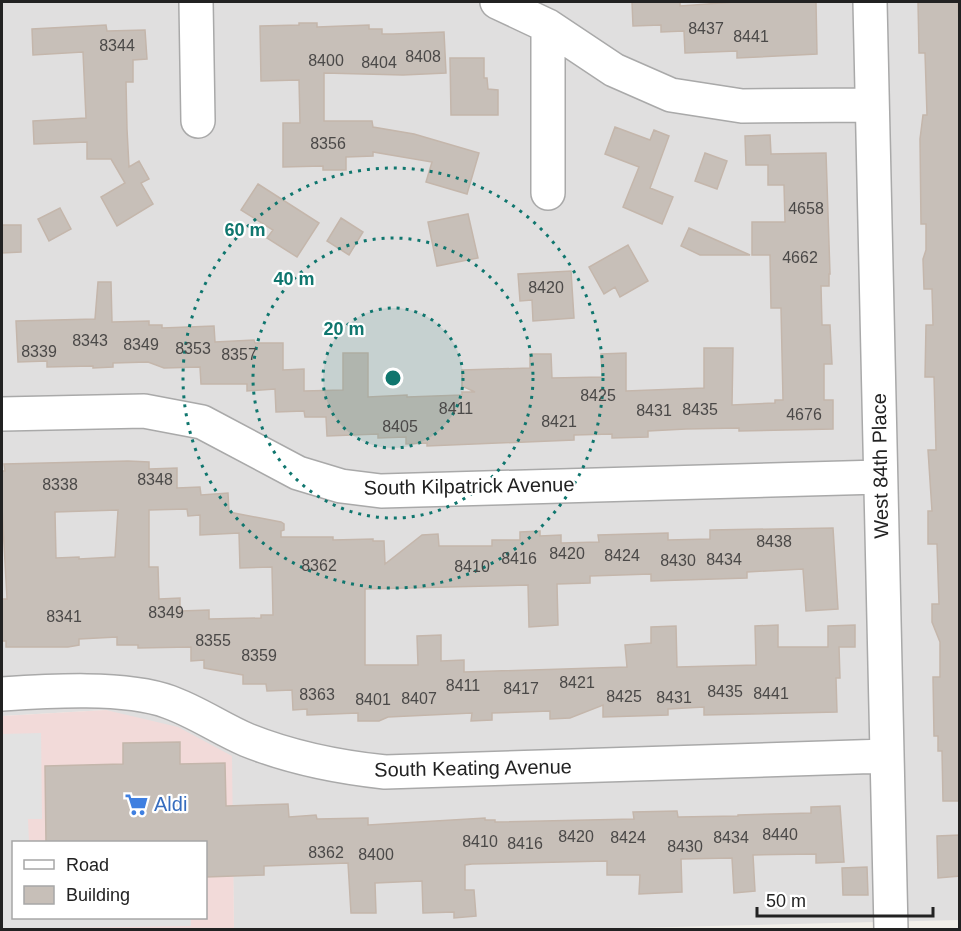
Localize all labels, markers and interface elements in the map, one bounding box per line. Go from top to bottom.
house number: 8437 [688,20,724,37]
house number: 8441 [733,28,769,45]
house number: 8344 [99,37,135,54]
house number: 8408 [405,48,441,65]
house number: 8400 [308,52,344,69]
house number: 8404 [361,54,397,71]
house number: 8356 [310,135,346,152]
house number: 4658 [788,200,824,217]
text: 60 m [224,220,266,240]
house number: 4662 [782,249,818,266]
text: 40 m [273,269,315,289]
house number: 8420 [528,279,564,296]
text: 20 m [323,319,365,339]
house number: 8343 [72,332,108,349]
house number: 8349 [123,336,159,353]
house number: 8353 [175,340,211,357]
house number: 8339 [21,343,57,360]
house number: 8357 [221,346,257,363]
centre of rings [383,368,403,388]
house number: 8425 [580,387,616,404]
street label: West 84th Place [868,393,892,539]
house number: 8411 [439,400,473,417]
house number: 8435 [682,401,718,418]
house number: 8431 [636,402,672,419]
house number: 4676 [786,406,822,423]
house number: 8421 [541,413,577,430]
house number: 8405 [382,418,418,435]
house number: 8348 [137,471,173,488]
street label: South Kilpatrick Avenue [363,473,575,499]
house number: 8338 [42,476,78,493]
house number: 8438 [756,533,792,550]
house number: 8420 [549,545,585,562]
house number: 8424 [604,547,640,564]
house number: 8416 [501,550,537,567]
house number: 8434 [706,551,742,568]
house number: 8430 [660,552,696,569]
house number: 8362 [301,557,337,574]
house number: 8410 [454,558,490,575]
house number: 8349 [148,604,184,621]
house number: 8341 [46,608,82,625]
house number: 8355 [195,632,231,649]
house number: 8359 [241,647,277,664]
house number: 8421 [559,674,595,691]
house number: 8411 [446,677,480,694]
house number: 8417 [503,680,539,697]
house number: 8435 [707,683,743,700]
house number: 8441 [753,685,789,702]
house number: 8363 [299,686,335,703]
house number: 8425 [606,688,642,705]
house number: 8431 [656,689,692,706]
house number: 8407 [401,690,437,707]
house number: 8401 [355,691,391,708]
street label: South Keating Avenue [374,755,572,781]
supermarket icon: Aldi [123,791,149,817]
place label: Aldi [154,793,187,815]
house number: 8440 [762,826,798,843]
house number: 8420 [558,828,594,845]
house number: 8424 [610,829,646,846]
house number: 8434 [713,829,749,846]
house number: 8410 [462,833,498,850]
house number: 8416 [507,835,543,852]
house number: 8430 [667,838,703,855]
legend [12,841,207,919]
house number: 8362 [308,844,344,861]
house number: 8400 [358,846,394,863]
text: Road [66,855,109,875]
scale bar [757,880,932,918]
text: Building [66,885,130,905]
text: 50 m [766,891,806,911]

